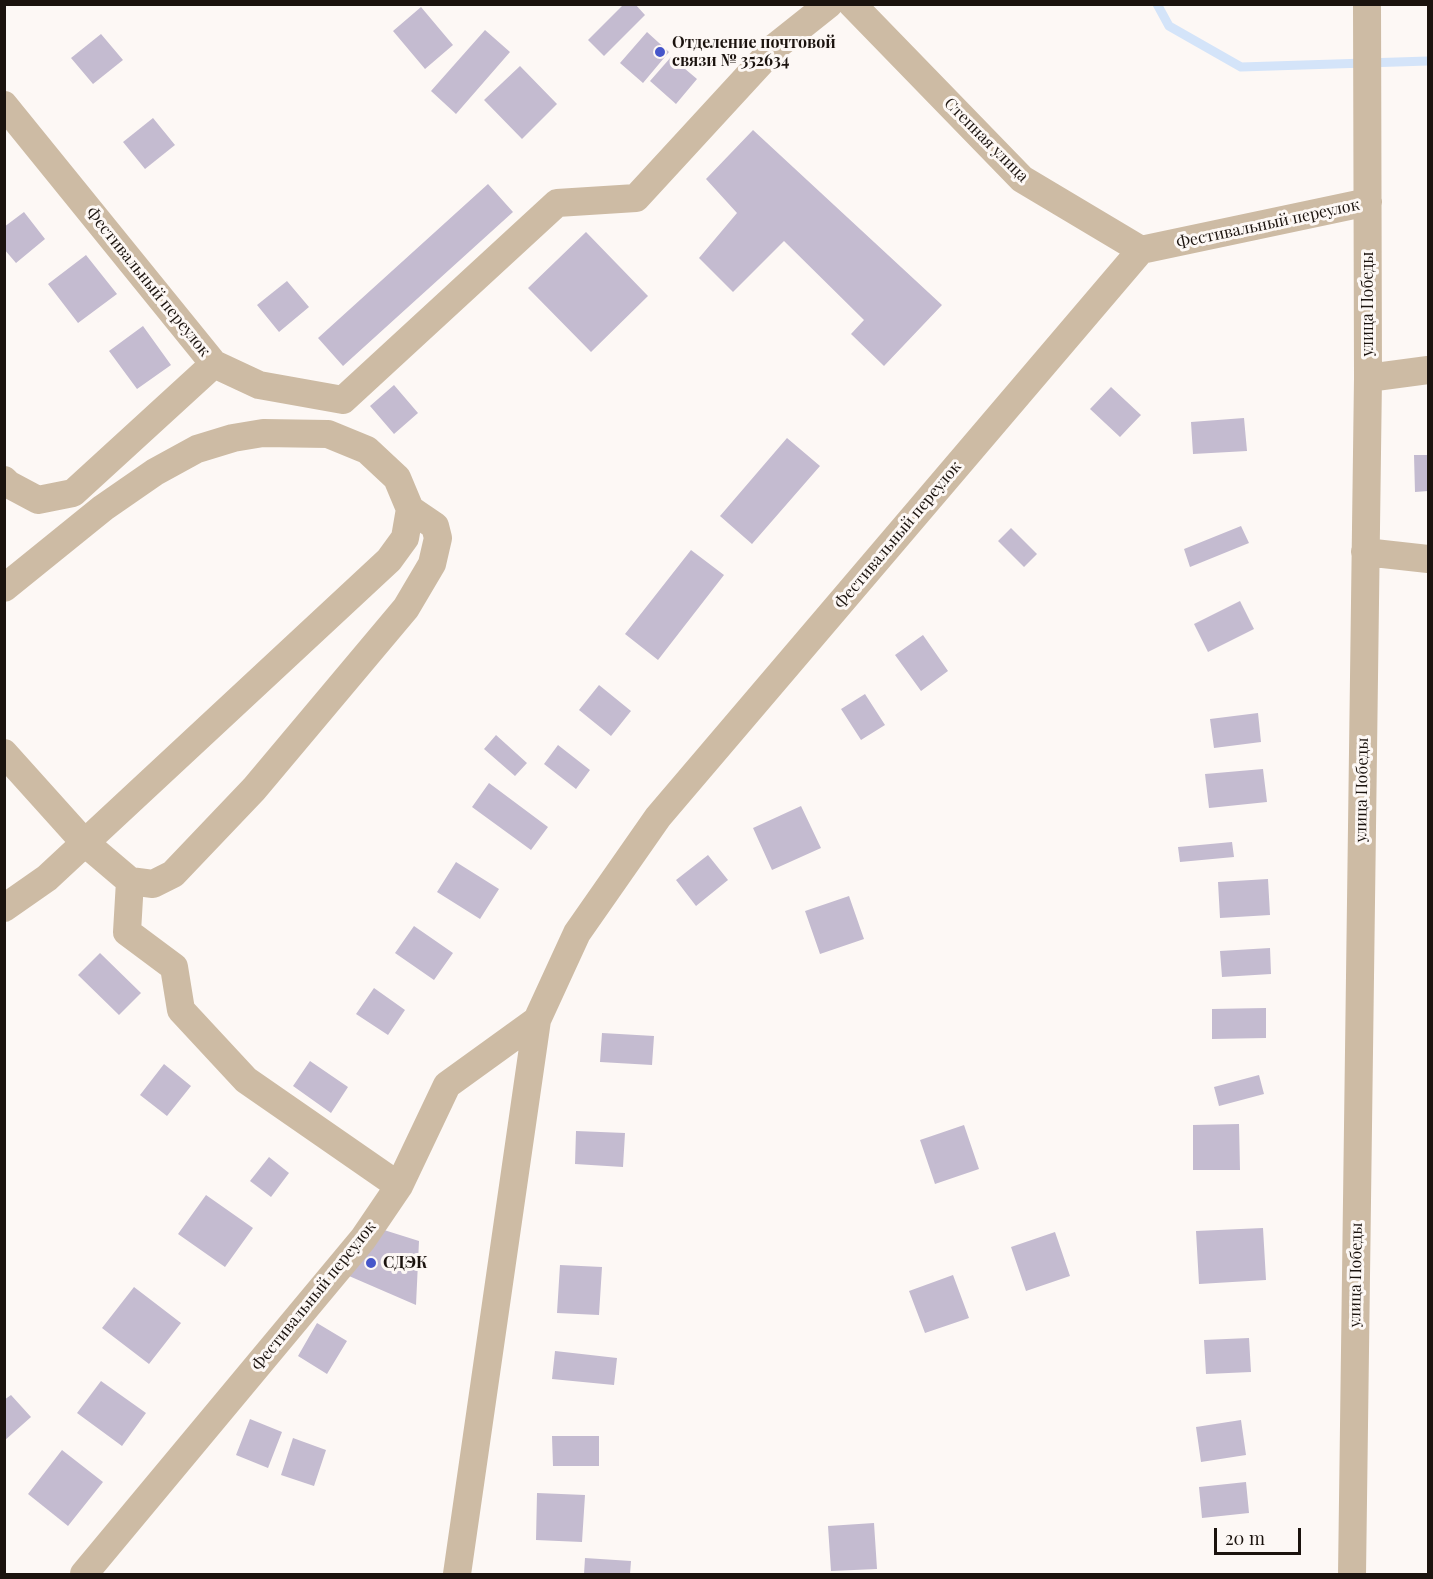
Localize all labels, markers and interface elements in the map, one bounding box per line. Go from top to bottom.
place label: Отделение почтовой связи № 352634 [672,33,836,71]
marker: Отделение почтовой связи № 352634 [653,45,667,59]
street label: Степная улица [940,94,1032,186]
street label: Фестивальный переулок [1175,195,1361,253]
street label: Фестивальный переулок [82,203,214,361]
street label: улица Победы [1358,252,1378,356]
street label: Фестивальный переулок [831,457,965,613]
street label: улица Победы [1351,737,1373,843]
street label: Фестивальный переулок [248,1217,380,1375]
street label: улица Победы [1345,1222,1367,1328]
place label: СДЭК [383,1253,427,1273]
marker: СДЭК [364,1256,378,1270]
scale bar [1217,1516,1304,1554]
text: 20 m [1225,1526,1265,1550]

